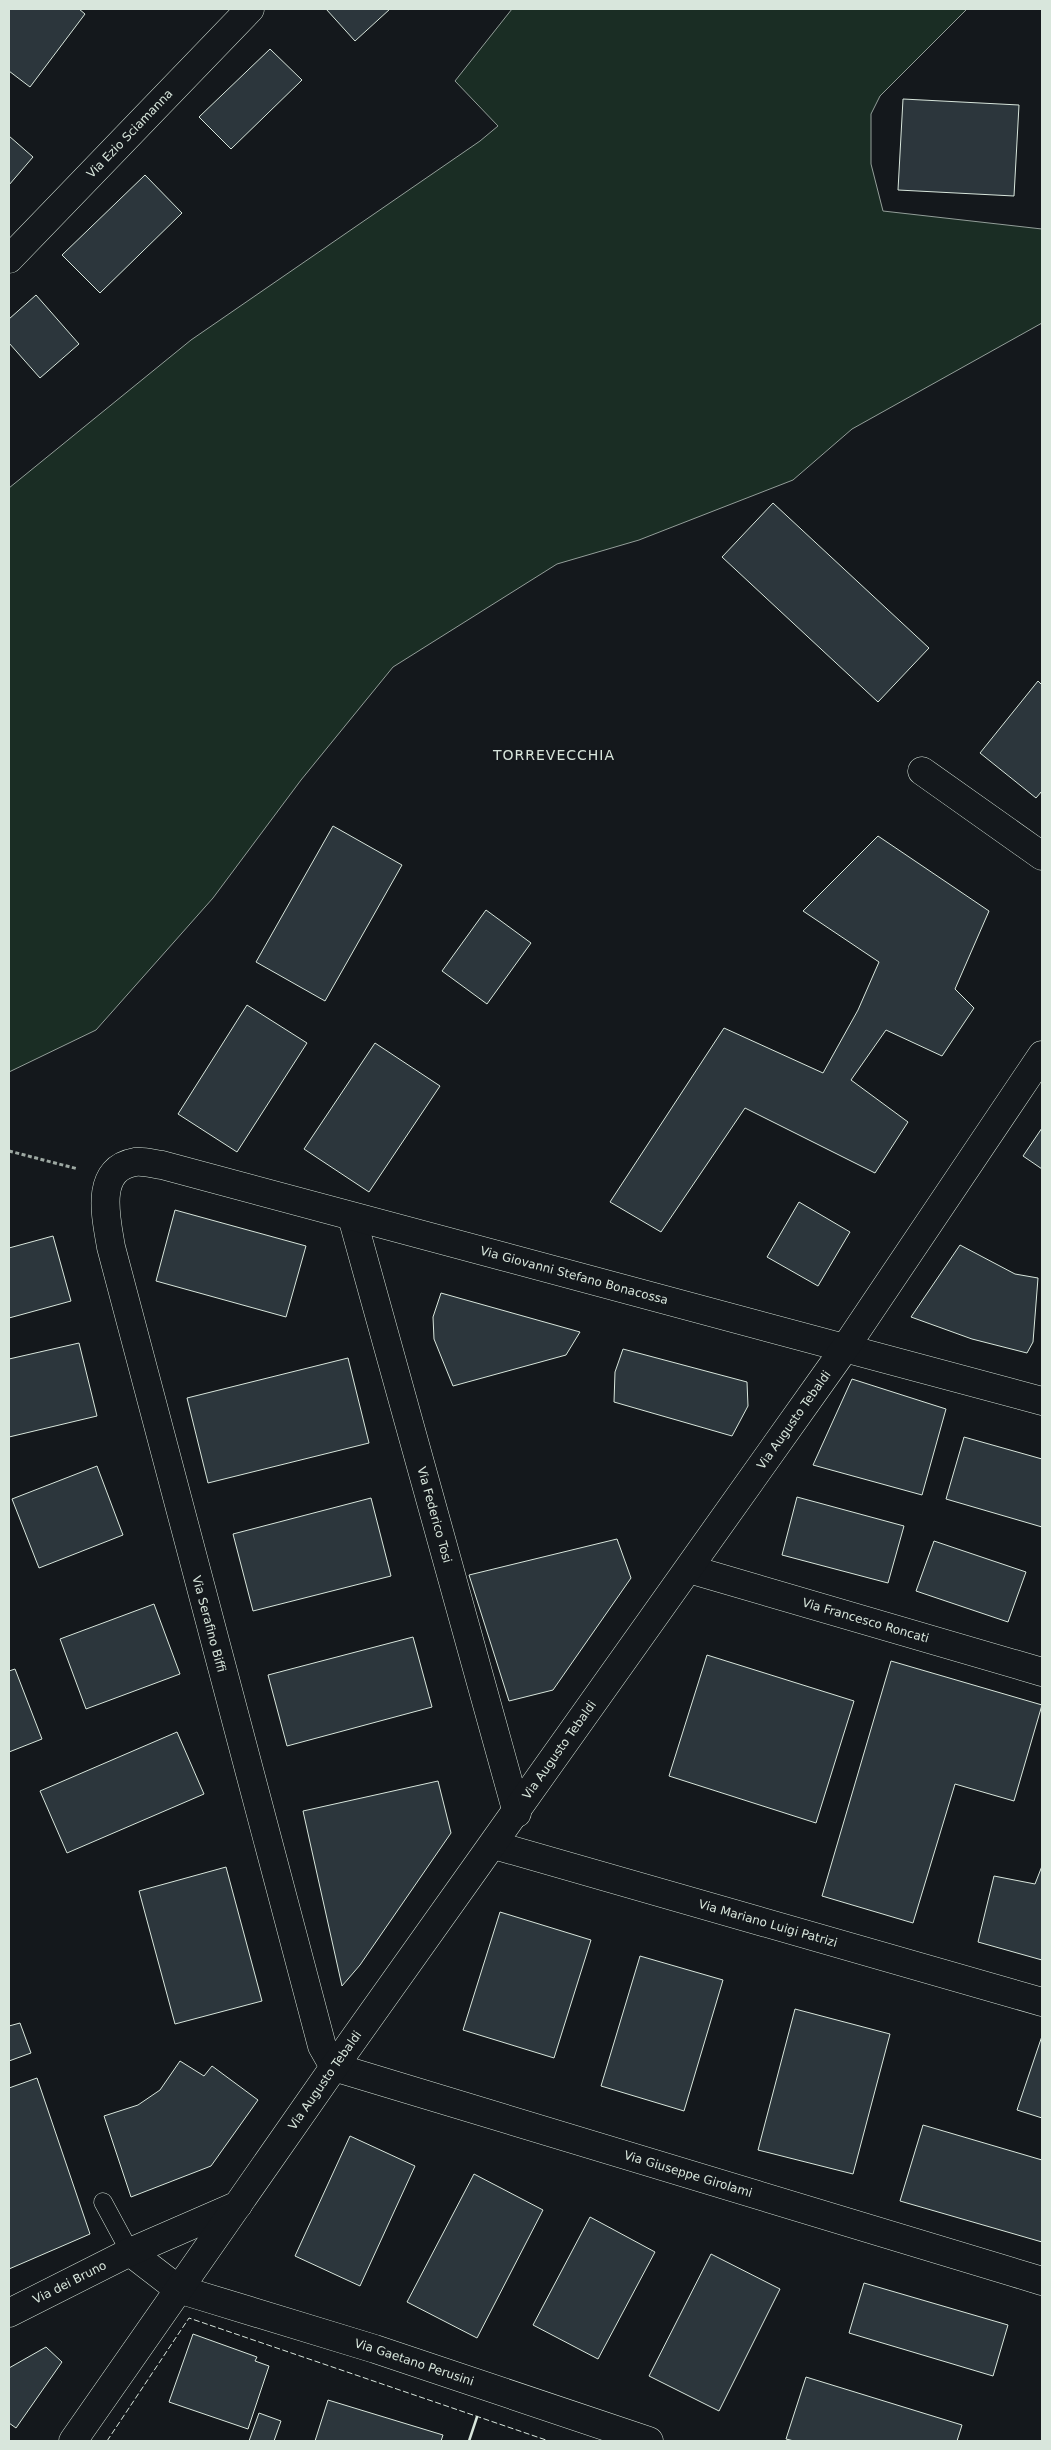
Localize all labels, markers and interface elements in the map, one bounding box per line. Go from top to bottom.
street label: Via Ezio Sciamanna [84,87,176,181]
district label: TORREVECCHIA [492,747,615,763]
street label: Via Giovanni Stefano Bonacossa [479,1244,670,1307]
street label: Via Augusto Tebaldi [754,1368,834,1472]
street label: Via Federico Tosi [414,1465,454,1565]
street label: Via Serafino Biffi [189,1574,229,1674]
street label: Via Francesco Roncati [801,1595,931,1646]
street label: Via Augusto Tebaldi [520,1698,599,1802]
street label: Via Mariano Luigi Patrizi [697,1897,839,1950]
street label: Via Augusto Tebaldi [285,2028,364,2132]
street label: Via Giuseppe Girolami [622,2148,754,2200]
street label: Via dei Bruno [31,2258,109,2307]
street label: Via Gaetano Perusini [353,2336,476,2389]

